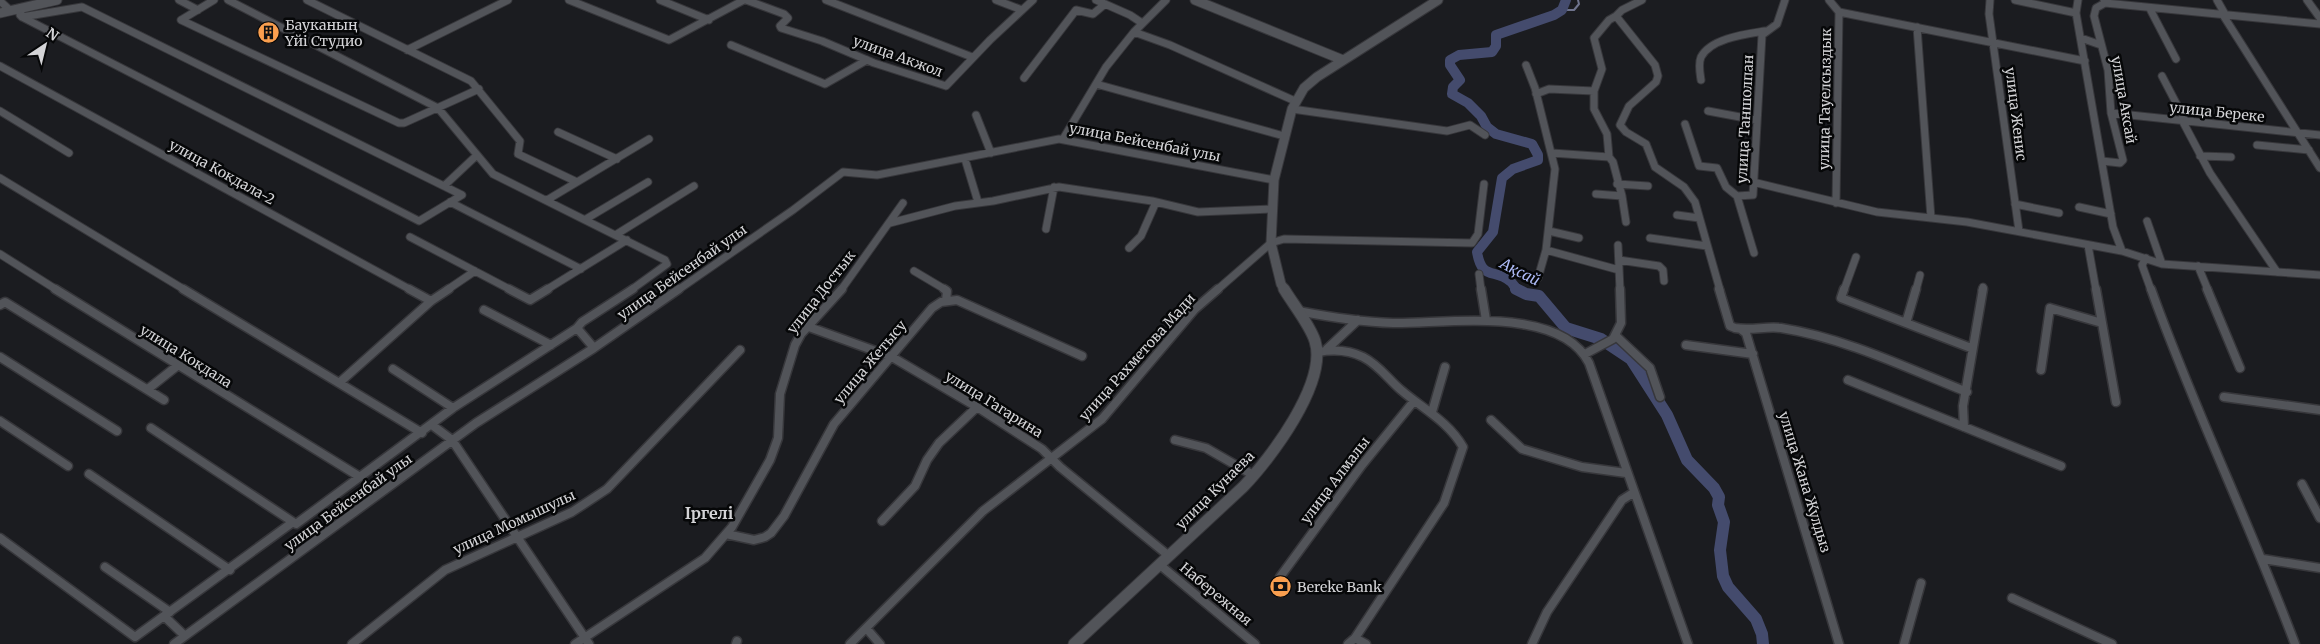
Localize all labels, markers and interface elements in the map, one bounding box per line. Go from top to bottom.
place label: Бауканың Үйі Студио [284,16,363,50]
north arrow [20,20,70,70]
building icon: Бауканың Үйі Студио [257,21,281,45]
text: N [43,24,62,45]
street label: улица Тауелсыздык [1815,28,1835,170]
street label: улица Акжол [851,31,945,81]
street label: улица Таншолпан [1733,54,1757,184]
street label: улица Аксай [2107,55,2141,146]
street label: улица Женис [2001,66,2031,162]
street label: улица Береке [2169,98,2265,126]
street label: улица Бейсенбай улы [1068,118,1222,166]
street label: улица Кокдала-2 [166,135,278,209]
street label: улица Бейсенбай улы [614,220,750,324]
street label: улица Достык [783,247,859,337]
water label: Ақсай [1496,253,1543,290]
street label: улица Рахметова Мади [1075,289,1199,424]
street label: улица Жетысу [830,316,911,407]
street label: улица Кокдала [137,321,236,392]
street label: улица Гагарина [942,367,1047,442]
street label: улица Жана Жулдыз [1775,409,1835,555]
street label: улица Алмалы [1296,433,1374,527]
street label: улица Кунаева [1172,447,1258,533]
street label: улица Бейсенбай улы [280,449,416,555]
street label: улица Момышулы [450,486,578,558]
district label: Іргелі [685,503,734,523]
street label: Набережная [1176,558,1256,630]
bank icon: Bereke Bank [1269,575,1293,599]
place label: Bereke Bank [1297,578,1382,596]

